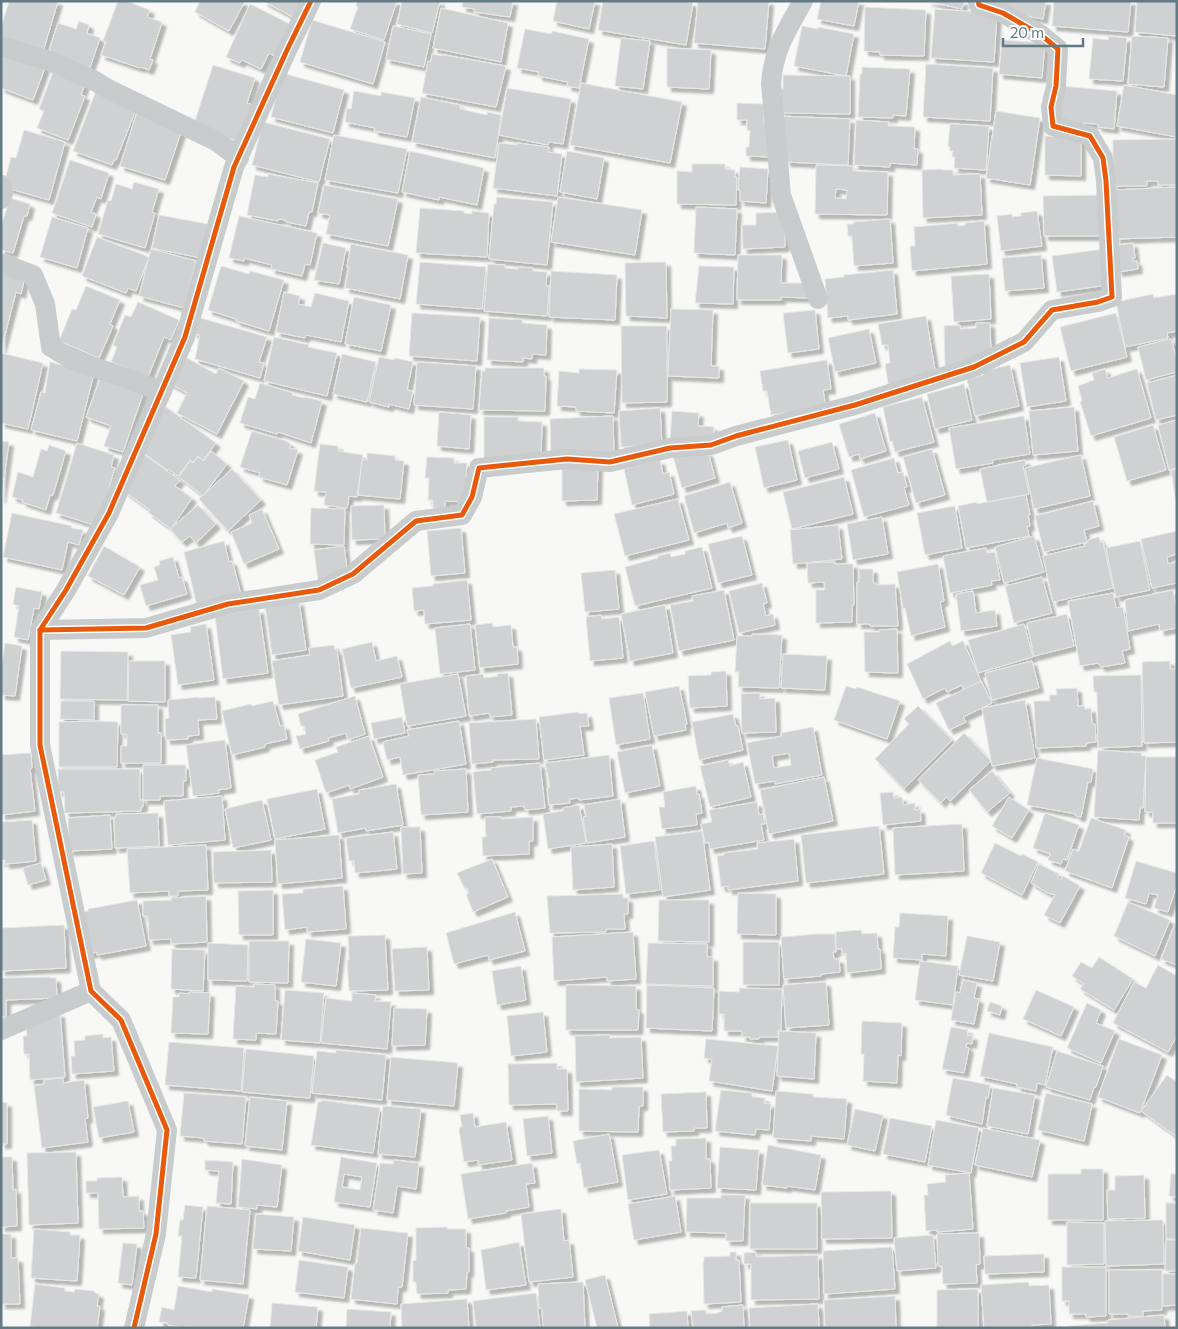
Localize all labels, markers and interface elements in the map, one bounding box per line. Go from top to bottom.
scale bar [1003,15,1083,47]
text: 20 m [1010,23,1044,41]

